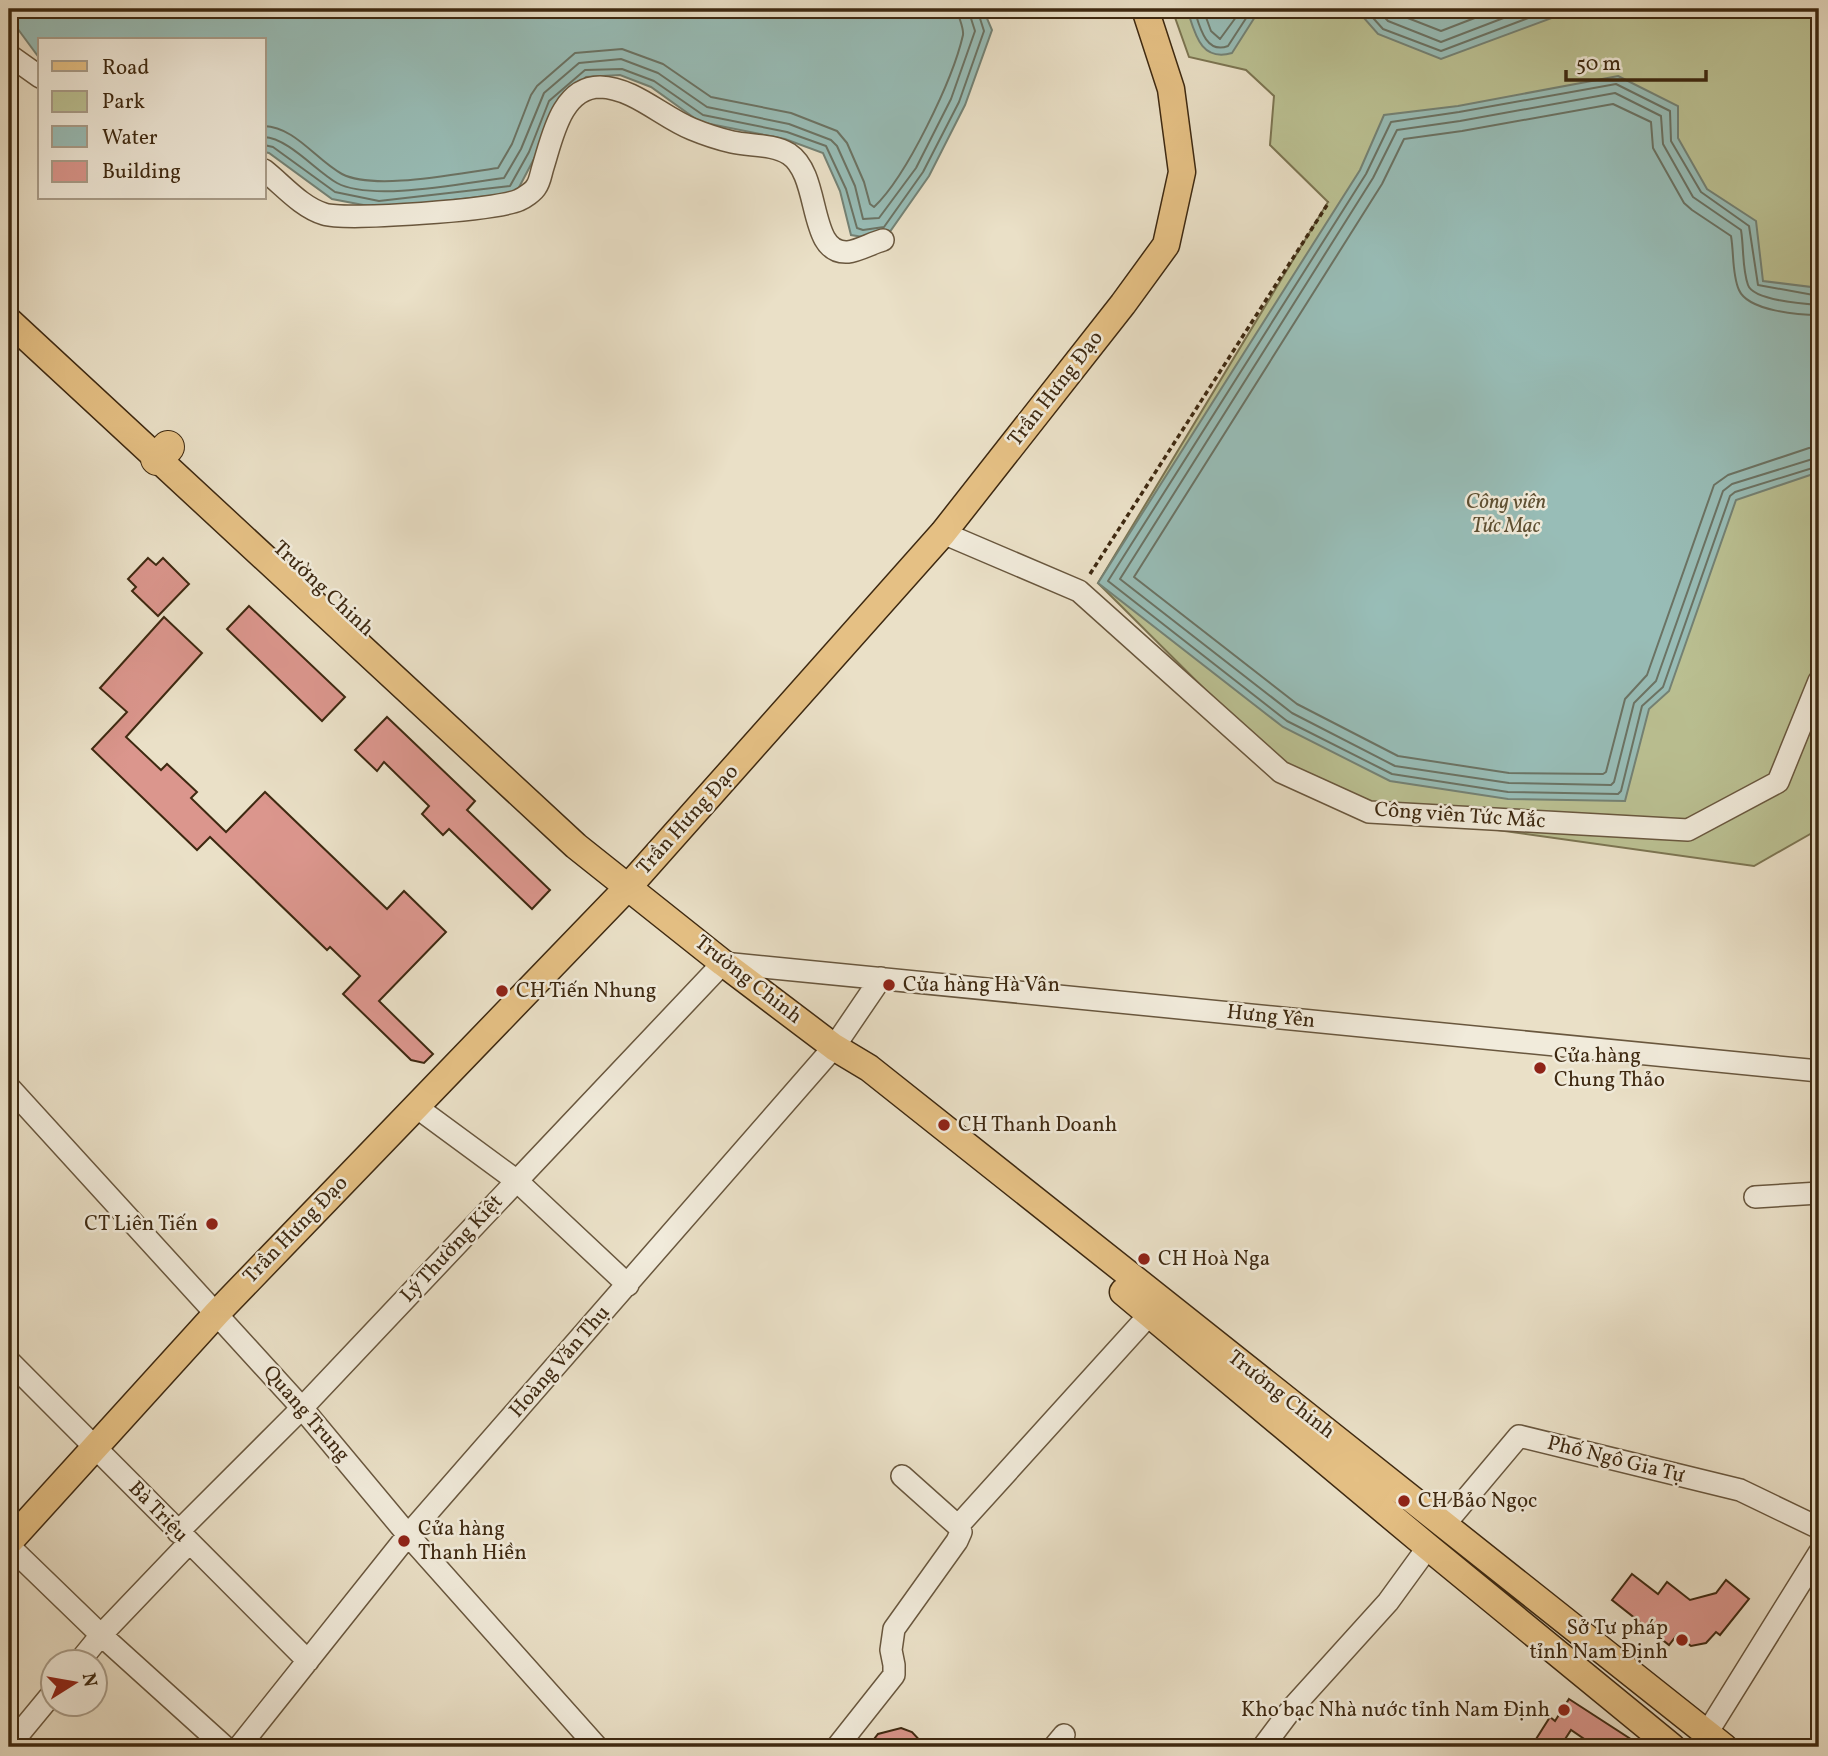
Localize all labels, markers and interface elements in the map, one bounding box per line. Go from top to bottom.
legend [38,38,266,200]
scale bar [1566,38,1706,82]
text: 50 m [1576,50,1621,79]
text: Road [102,54,149,83]
text: Park [102,88,145,117]
text: Water [102,124,158,153]
text: Building [102,158,181,187]
street label: Trần Hưng Đạo [1001,325,1111,453]
park label: Công viên Tức Mạc [1466,488,1546,541]
street label: Trường Chinh [266,534,380,644]
street label: Trần Hưng Đạo [630,758,746,882]
street label: Công viên Tức Mắc [1373,796,1547,836]
street label: Trường Chinh [688,929,808,1031]
place label: Cửa hàng Hà Vân [903,971,1060,1000]
place label: CH Tiến Nhung [516,977,657,1006]
marker: Cửa hàng Hà Vân [881,977,897,993]
marker: CH Tiến Nhung [494,983,510,999]
street label: Hưng Yên [1225,998,1317,1036]
place label: Cửa hàng Chung Thảo [1554,1042,1665,1095]
marker: Cửa hàng Chung Thảo [1532,1060,1548,1076]
place label: CH Thanh Doanh [958,1111,1117,1140]
marker: CH Thanh Doanh [936,1117,952,1133]
street label: Trần Hưng Đạo [237,1170,355,1290]
street label: Lý Thường Kiệt [394,1189,510,1309]
place label: CT Liên Tiến [84,1210,198,1239]
marker: CT Liên Tiến [204,1216,220,1232]
place label: CH Hoà Nga [1158,1245,1270,1274]
marker: CH Hoà Nga [1136,1251,1152,1267]
street label: Hoàng Văn Thụ [503,1299,617,1425]
street label: Trường Chinh [1221,1344,1341,1446]
street label: Quang Trung [256,1359,356,1469]
street label: Phố Ngô Gia Tự [1544,1429,1688,1491]
street label: Bà Triệu [121,1475,195,1549]
place label: CH Bảo Ngọc [1418,1487,1538,1516]
marker: CH Bảo Ngọc [1396,1493,1412,1509]
place label: Cửa hàng Thanh Hiền [418,1515,527,1568]
marker: Cửa hàng Thanh Hiền [396,1533,412,1549]
place label: Sở Tư pháp tỉnh Nam Định [1530,1614,1668,1667]
marker: Sở Tư pháp tỉnh Nam Định [1674,1632,1690,1648]
north arrow [38,1648,108,1718]
text: N [75,1671,103,1690]
place label: Kho bạc Nhà nước tỉnh Nam Định [1241,1696,1550,1725]
marker: Kho bạc Nhà nước tỉnh Nam Định [1556,1702,1572,1718]

